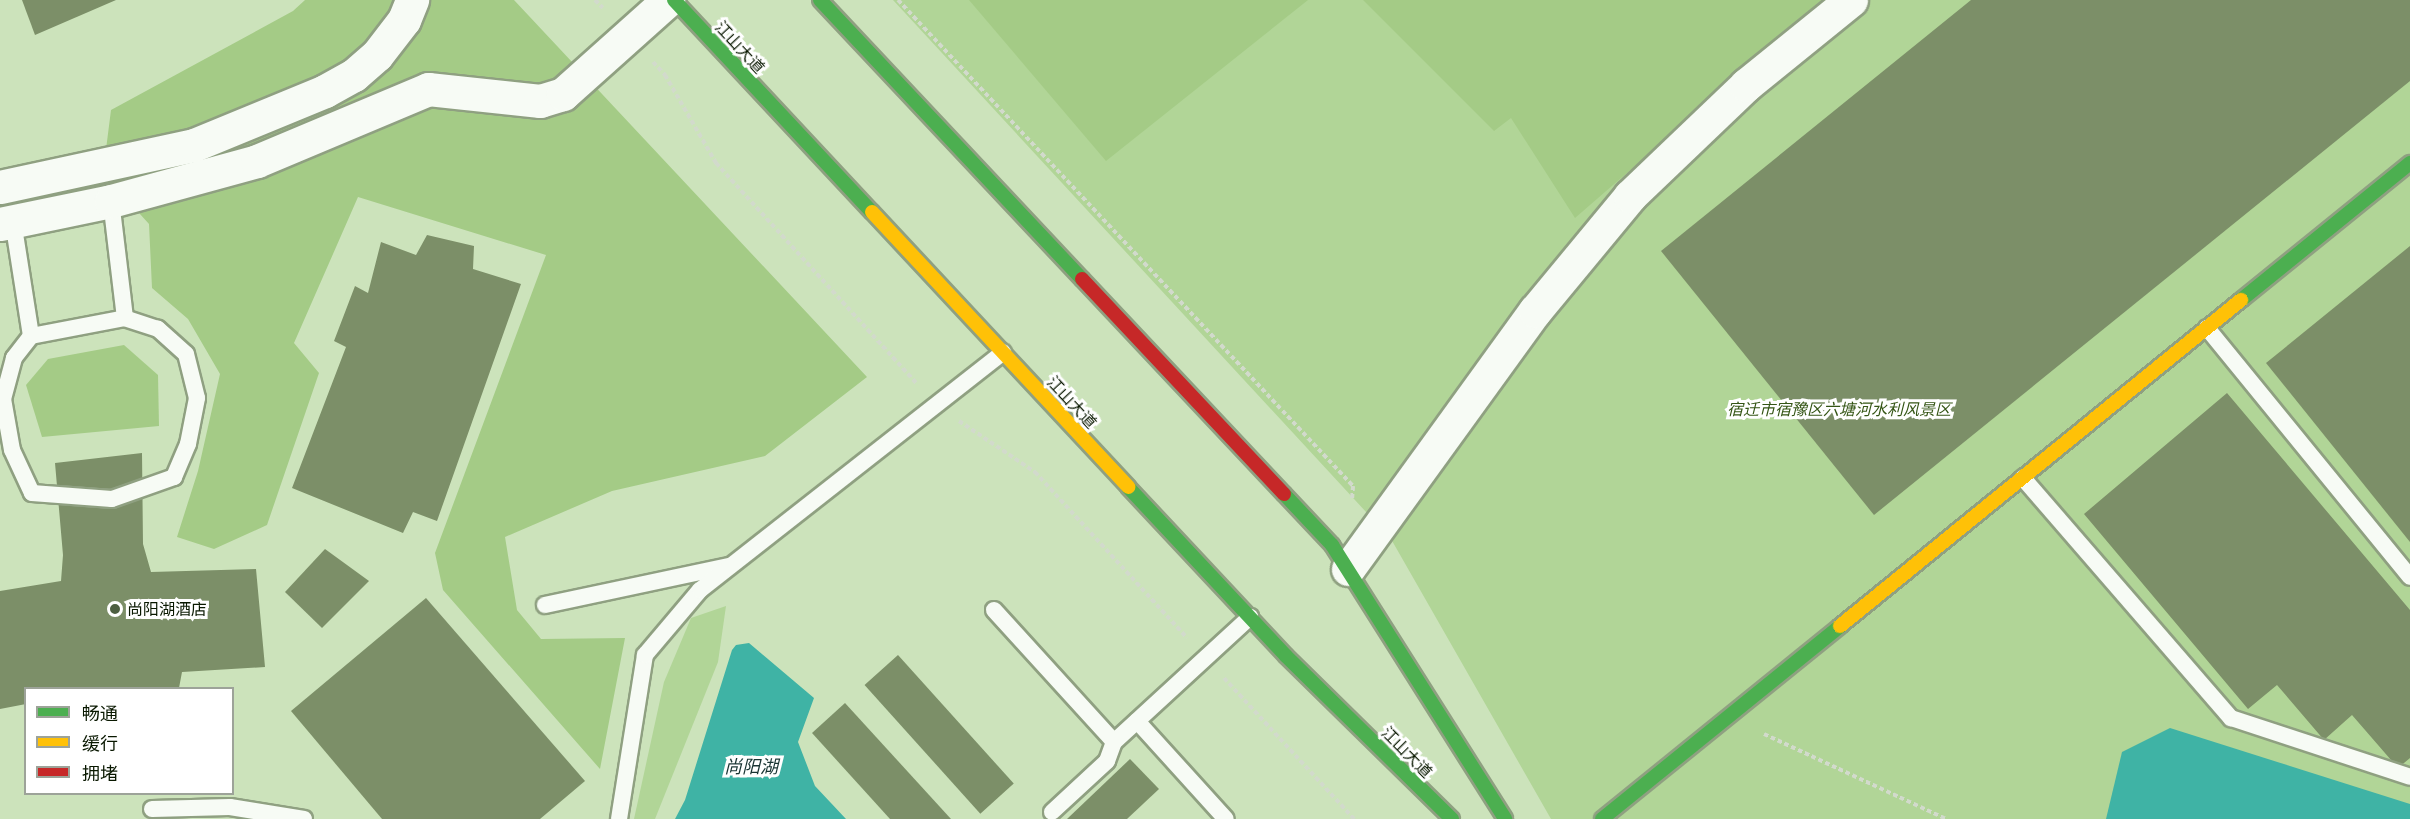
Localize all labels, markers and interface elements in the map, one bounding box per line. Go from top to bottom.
street label: 江山大道 [711,17,769,77]
street label: 江山大道 [1043,372,1101,432]
park label: 宿迁市宿豫区六塘河水利风景区 [1727,399,1951,419]
place label: 尚阳湖酒店 [127,599,207,619]
marker: 尚阳湖酒店 [108,602,122,616]
legend [24,687,234,795]
text: 畅通 [82,701,118,725]
street label: 江山大道 [1378,723,1436,781]
text: 缓行 [82,731,118,755]
water label: 尚阳湖 [724,755,778,777]
text: 拥堵 [82,761,118,785]

